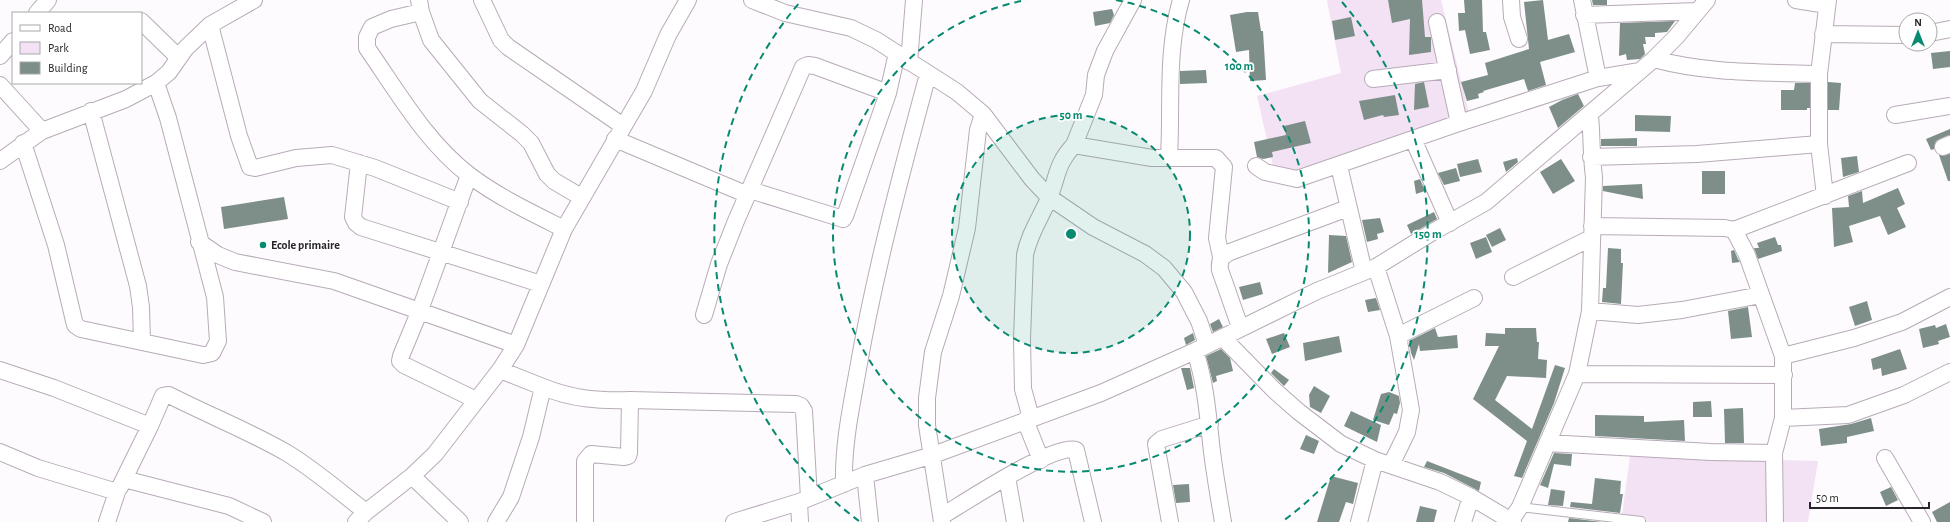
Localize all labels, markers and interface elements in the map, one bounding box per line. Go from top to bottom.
legend [12,12,142,84]
north arrow [1898,12,1938,52]
text: N [1914,17,1922,28]
text: Road [48,22,72,34]
text: Park [48,42,69,54]
text: 100 m [1225,60,1253,72]
text: Building [48,62,88,74]
text: 50 m [1060,109,1083,121]
centre of rings [1064,227,1078,241]
text: 150 m [1414,228,1442,240]
place label: Ecole primaire [271,239,340,251]
marker: Ecole primaire [258,240,268,250]
scale bar [1810,484,1929,510]
text: 50 m [1816,492,1839,504]

